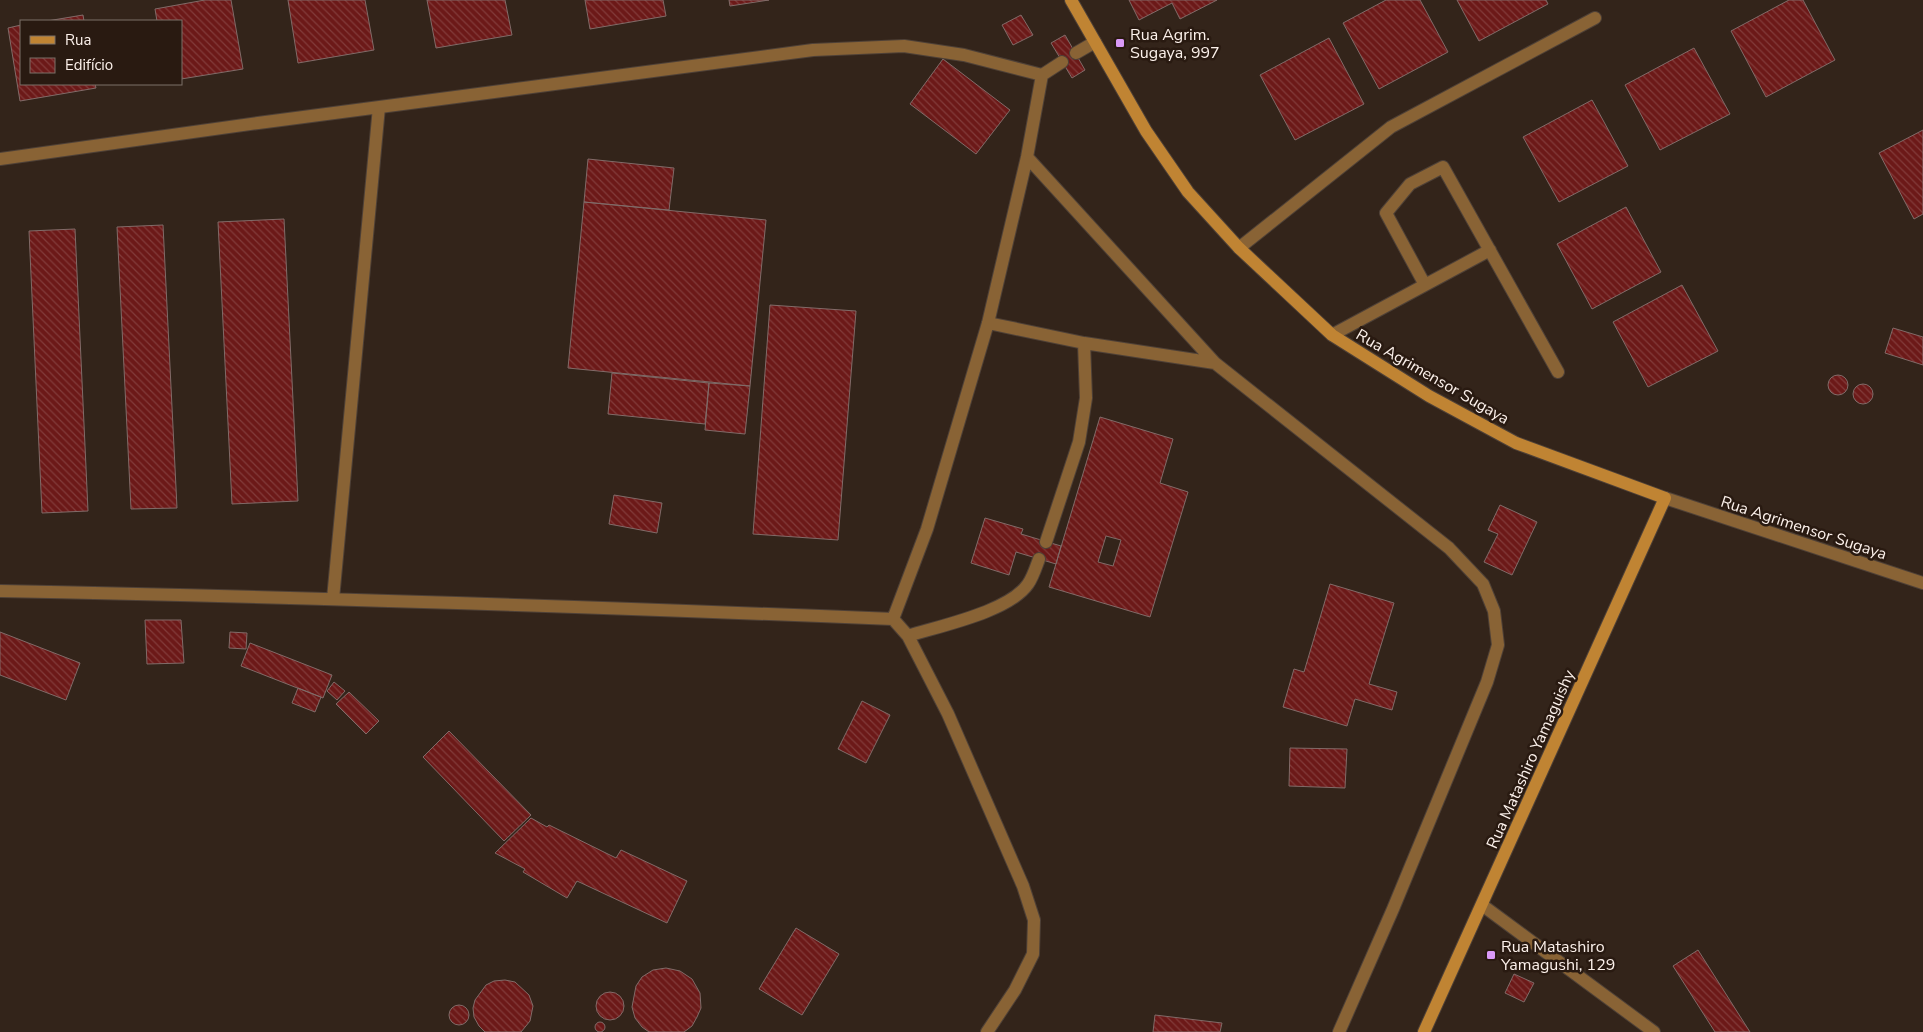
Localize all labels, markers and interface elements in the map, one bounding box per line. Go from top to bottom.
legend [20,20,182,85]
place label: Rua Agrim. Sugaya, 997 [1130,24,1220,64]
text: Rua [65,30,91,50]
marker: Rua Agrim. Sugaya, 997 [1114,37,1126,49]
text: Edifício [65,55,113,75]
street label: Rua Agrimensor Sugaya [1352,324,1513,430]
street label: Rua Agrimensor Sugaya [1718,491,1890,565]
street label: Rua Matashiro Yamaguishy [1481,666,1581,852]
place label: Rua Matashiro Yamagushi, 129 [1500,936,1615,976]
marker: Rua Matashiro Yamagushi, 129 [1485,949,1497,961]

